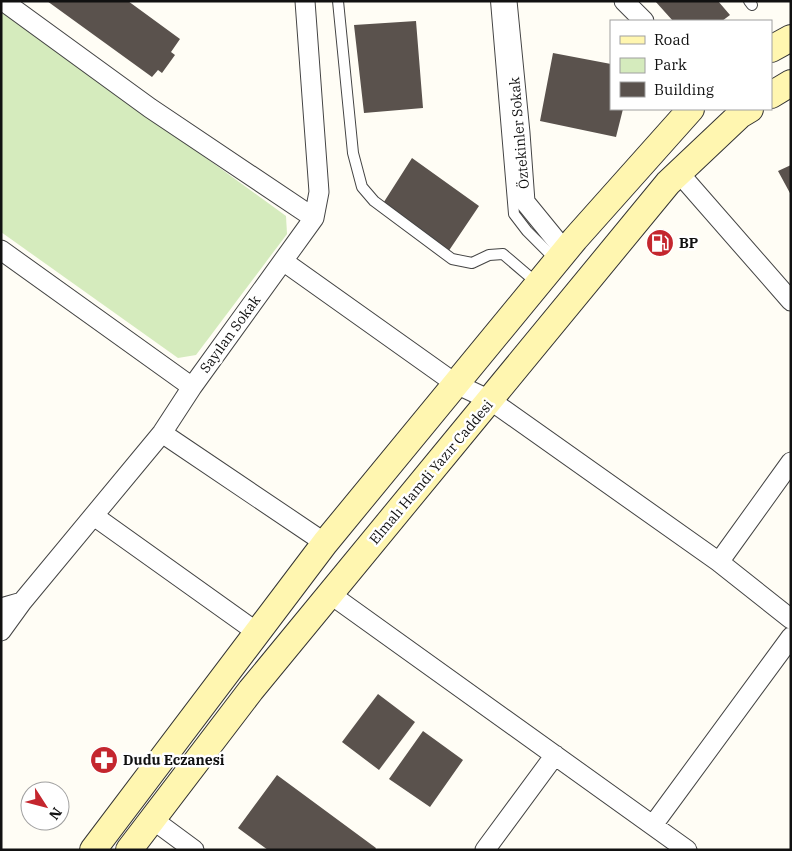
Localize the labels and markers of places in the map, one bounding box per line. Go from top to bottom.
fuel station icon: BP [645,228,675,258]
place label: BP [679,234,699,252]
pharmacy icon: Dudu Eczanesi [89,745,119,775]
place label: Dudu Eczanesi [123,751,225,769]

